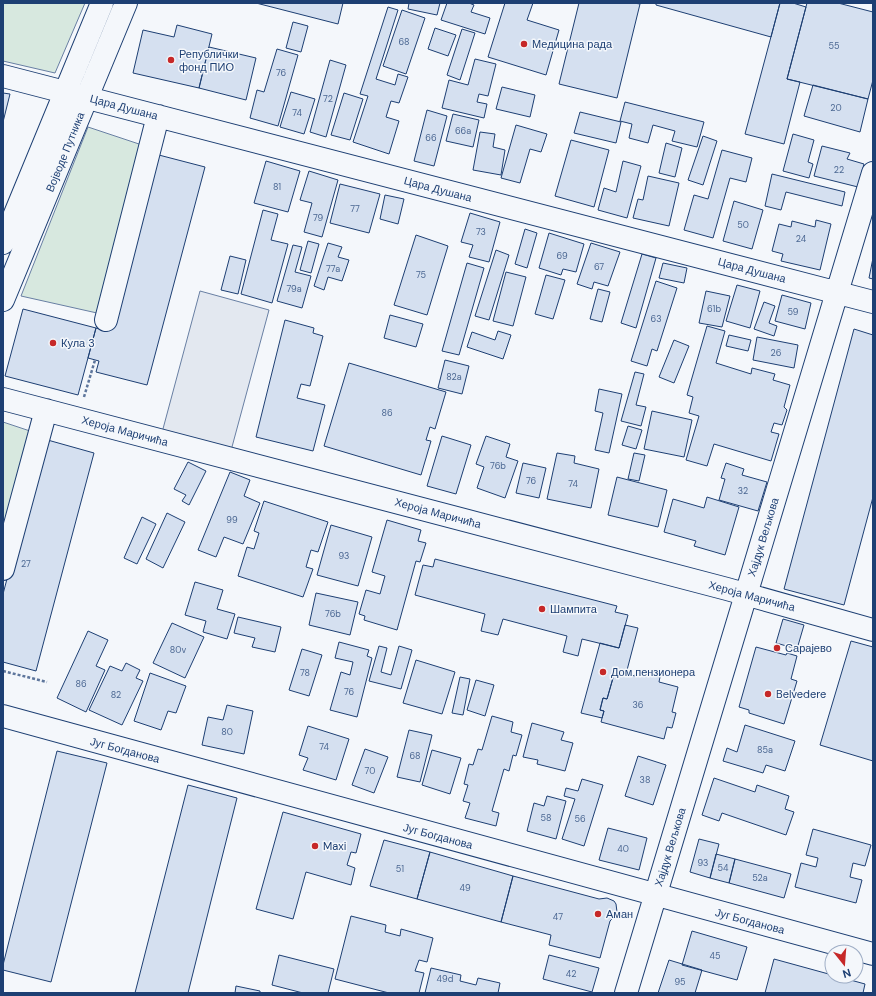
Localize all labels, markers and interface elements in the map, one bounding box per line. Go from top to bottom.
house number: 68 [398,36,410,48]
place label: Медицина рада [532,37,613,51]
marker: Медицина рада [519,39,529,49]
house number: 55 [829,40,839,52]
place label: Републички фонд ПИО [179,47,239,74]
marker: Републички фонд ПИО [166,55,176,65]
house number: 76 [276,67,286,79]
street label: Цара Душана [88,91,160,123]
house number: 72 [323,93,333,105]
house number: 20 [830,102,842,114]
house number: 74 [292,107,302,119]
street label: Војводе Путника [43,109,88,194]
house number: 66a [455,125,471,137]
house number: 66 [425,132,437,144]
house number: 22 [834,164,844,176]
street label: Цара Душана [402,173,474,205]
house number: 81 [273,181,281,193]
house number: 77 [350,203,360,215]
house number: 79 [313,212,323,224]
house number: 50 [737,219,749,231]
house number: 73 [476,226,486,238]
house number: 24 [796,233,807,245]
house number: 69 [556,250,568,262]
street label: Цара Душана [716,254,788,286]
house number: 67 [594,261,604,273]
house number: 77a [326,263,340,275]
house number: 75 [416,269,426,281]
house number: 79a [286,283,302,295]
house number: 61b [707,303,721,315]
house number: 59 [788,306,799,318]
house number: 63 [651,313,661,325]
place label: Кула 3 [61,336,95,350]
marker: Кула 3 [48,338,58,348]
house number: 26 [771,347,782,359]
house number: 82a [446,371,462,383]
house number: 86 [381,407,393,419]
street label: Хероја Маричића [80,413,171,449]
house number: 76b [490,460,506,472]
house number: 76 [526,475,536,487]
house number: 74 [568,478,578,490]
house number: 32 [738,485,748,497]
street label: Хероја Маричића [393,495,484,531]
street label: Хајдук Вељкова [744,495,782,578]
house number: 99 [226,514,238,526]
house number: 93 [339,550,349,562]
house number: 27 [21,558,31,570]
street label: Хероја Маричића [707,578,798,614]
place label: Шампита [550,602,598,616]
marker: Шампита [537,604,547,614]
house number: 76b [325,608,341,620]
place label: Сарајево [785,641,832,655]
marker: Сарајево [772,643,782,653]
house number: 80v [170,644,186,656]
place label: Дом пензионера [611,665,696,679]
house number: 78 [300,667,310,679]
marker: Дом пензионера [598,667,608,677]
house number: 86 [75,678,87,690]
house number: 76 [344,686,354,698]
place label: Belvedere [776,687,826,701]
house number: 82 [111,689,121,701]
marker: Belvedere [763,689,773,699]
house number: 36 [633,699,644,711]
house number: 80 [221,726,233,738]
street label: Југ Богданова [89,734,162,766]
house number: 74 [319,741,329,753]
house number: 85a [757,744,773,756]
house number: 68 [409,750,421,762]
house number: 70 [365,765,375,777]
house number: 38 [640,774,650,786]
street label: Хајдук Вељкова [651,805,689,888]
house number: 58 [541,812,551,824]
house number: 56 [574,813,586,825]
street label: Југ Богданова [402,820,475,852]
place label: Maxi [323,839,346,853]
marker: Maxi [310,841,320,851]
house number: 40 [617,843,629,855]
house number: 93 [698,857,708,869]
house number: 54 [718,862,729,874]
house number: 51 [396,863,404,875]
house number: 52a [752,872,768,884]
house number: 49 [459,882,471,894]
street label: Југ Богданова [714,905,787,937]
place label: Аман [606,907,633,921]
marker: Аман [593,909,603,919]
house number: 47 [553,911,563,923]
north arrow [824,944,864,984]
house number: 45 [710,950,720,962]
text: N [841,966,853,981]
house number: 42 [566,968,576,980]
house number: 49d [437,973,454,985]
house number: 95 [674,976,686,988]

